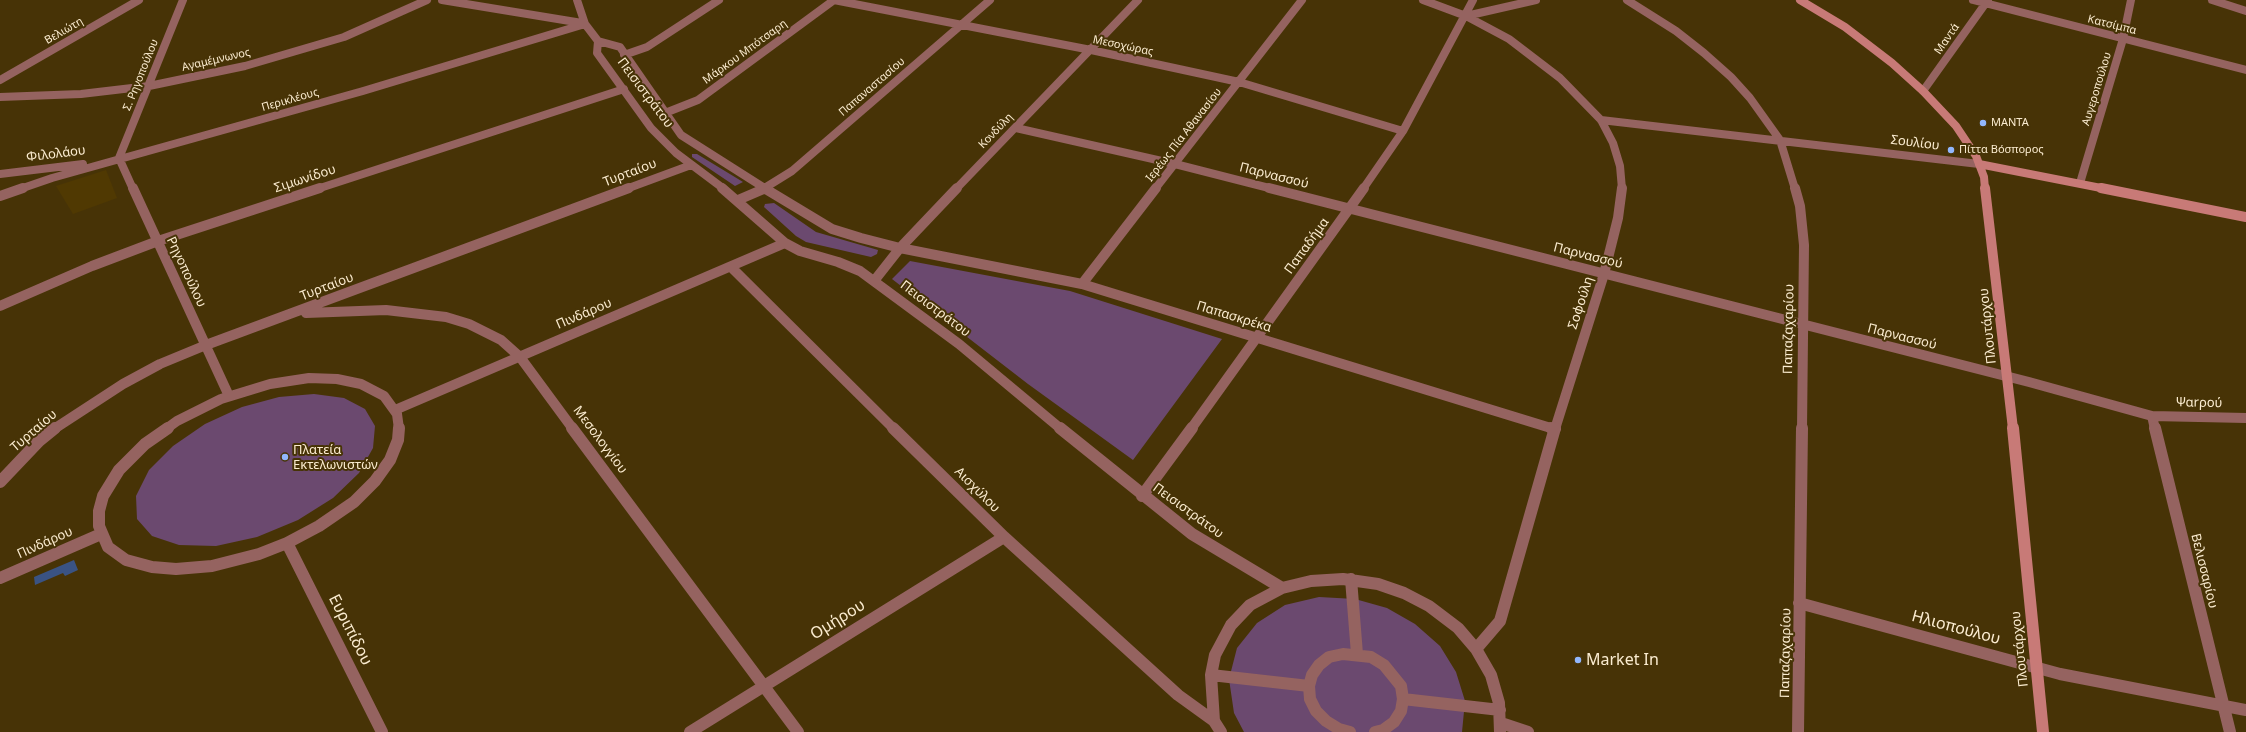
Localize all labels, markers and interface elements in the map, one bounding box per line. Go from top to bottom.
street label: Κατσίμπα [2086,13,2138,37]
street label: Βελιώτη [42,15,86,47]
street label: Μάρκου Μπότσαρη [700,17,790,87]
street label: Μαντά [1932,21,1962,57]
street label: Μεσοχώρας [1091,33,1155,59]
street label: Σ. Ρηγοπούλου [121,37,161,113]
street label: Αγαμέμνωνος [180,46,252,74]
street label: Αυγεροπούλου [2080,51,2114,127]
street label: Πεισιστράτου [614,55,676,131]
street label: Παπαναστασίου [836,55,908,119]
street label: Περικλέους [260,86,320,114]
street label: Ιερέως Πία Αθανασίου [1143,86,1225,184]
street label: Κονδύλη [976,111,1016,151]
place label: ΜΑΝΤΑ [1991,116,2029,130]
marker: ΜΑΝΤΑ [1978,118,1988,128]
street label: Σουλίου [1890,132,1940,154]
street label: Φιλολάου [25,143,87,165]
place label: Πίττα Βόσπορος [1959,143,2044,157]
marker: Πίττα Βόσπορος [1946,145,1956,155]
street label: Τυρταίου [601,156,659,190]
street label: Παρνασσού [1238,160,1310,192]
street label: Σιμωνίδου [272,162,338,196]
street label: Παπαδήμα [1281,215,1333,277]
street label: Ρηγοπούλου [163,234,209,310]
street label: Παρνασσού [1552,240,1624,272]
street label: Τυρταίου [298,270,356,304]
street label: Σοφούλη [1565,275,1597,331]
street label: Πεισιστράτου [897,278,973,340]
street label: Παπαζαχαρίου [1780,284,1798,374]
street label: Πλουτάρχου [1976,287,2000,365]
street label: Πινδάρου [554,295,614,333]
street label: Παπασκρέκα [1195,298,1273,336]
street label: Παρνασσού [1866,321,1938,353]
street label: Ψαrρού [2175,395,2223,411]
street label: Μεσολογγίου [570,403,630,477]
street label: Τυρταίου [8,407,60,455]
place label: Πλατεία Εκτελωνιστών [293,442,378,473]
marker: Πλατεία Εκτελωνιστών [280,452,290,462]
street label: Αισχύλου [951,464,1003,516]
street label: Πεισιστράτου [1150,480,1226,542]
street label: Πινδάρου [15,524,75,562]
street label: Βελισσαρίου [2187,532,2221,610]
street label: Ευριπίδου [324,591,376,669]
street label: Ομήρου [807,596,869,644]
street label: Ηλιοπούλου [1910,607,2002,649]
street label: Παπαζαχαρίου [1777,608,1795,698]
street label: Πλουτάρχου [2008,610,2032,688]
place label: Market In [1586,650,1659,670]
marker: Market In [1573,655,1583,665]

